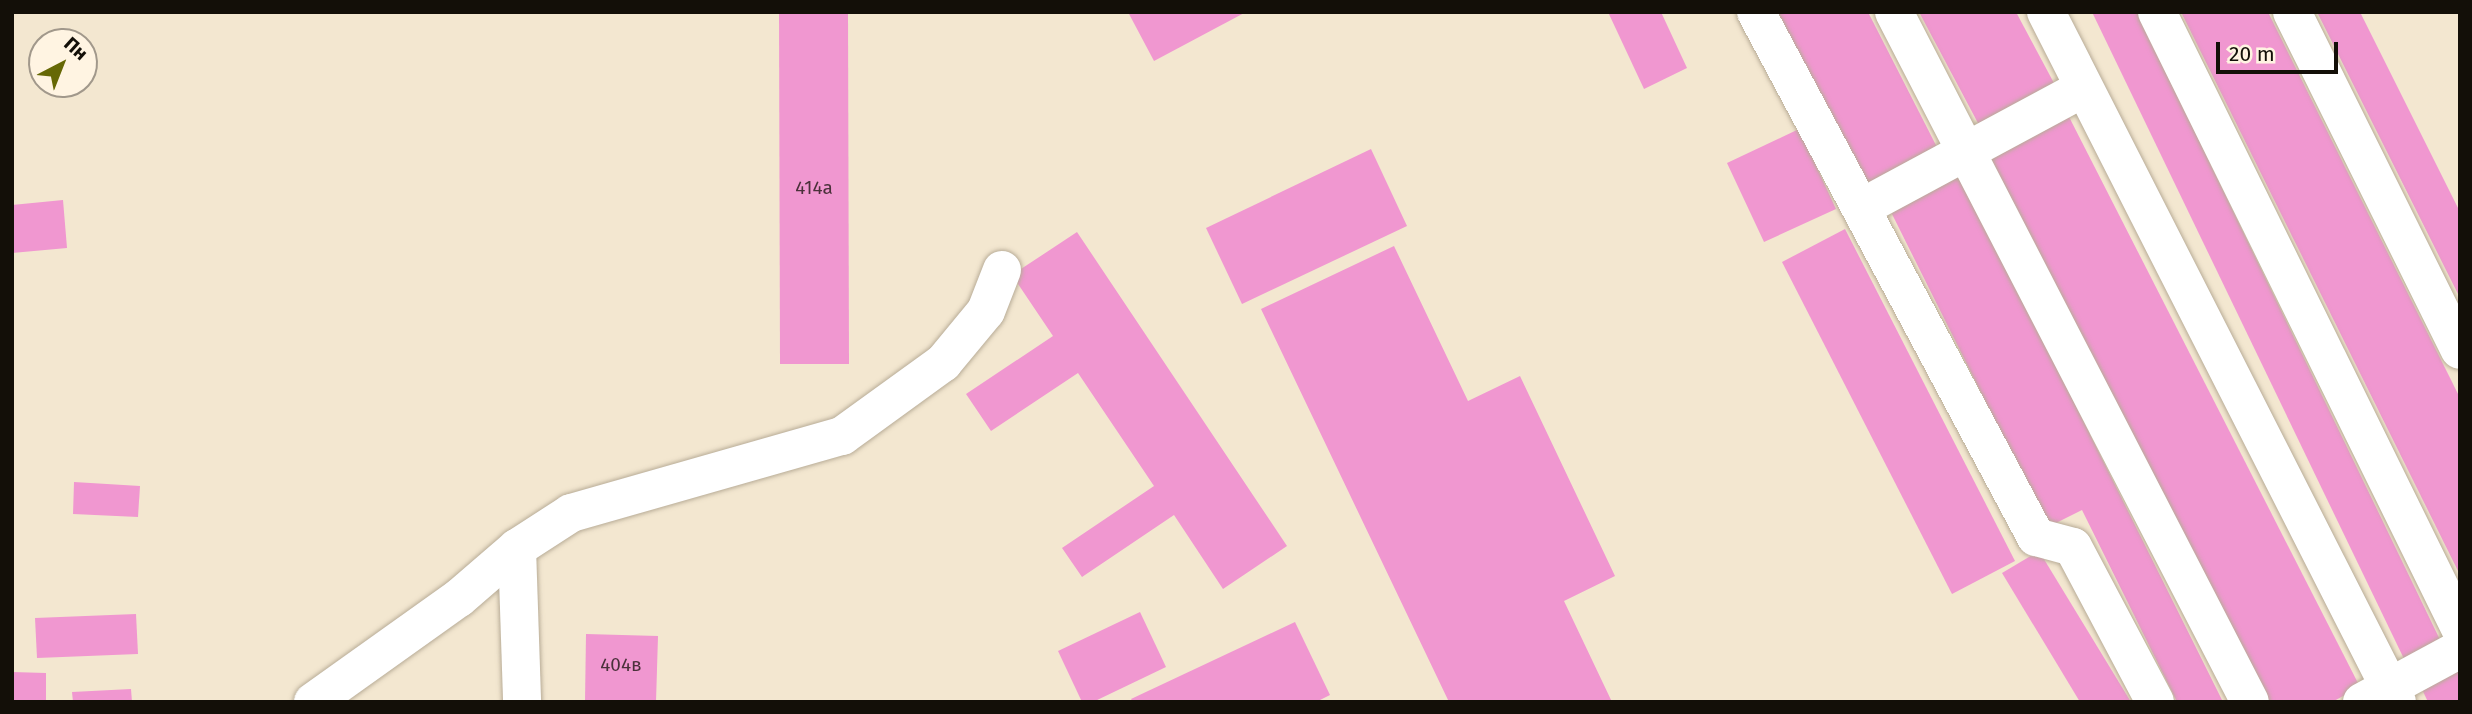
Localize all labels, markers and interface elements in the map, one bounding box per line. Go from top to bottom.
north arrow [28,28,98,98]
scale bar [2220,28,2342,72]
text: Пн [60,32,93,65]
text: 20 m [2229,41,2275,67]
house number: 414а [795,177,833,199]
house number: 404в [600,654,642,676]

